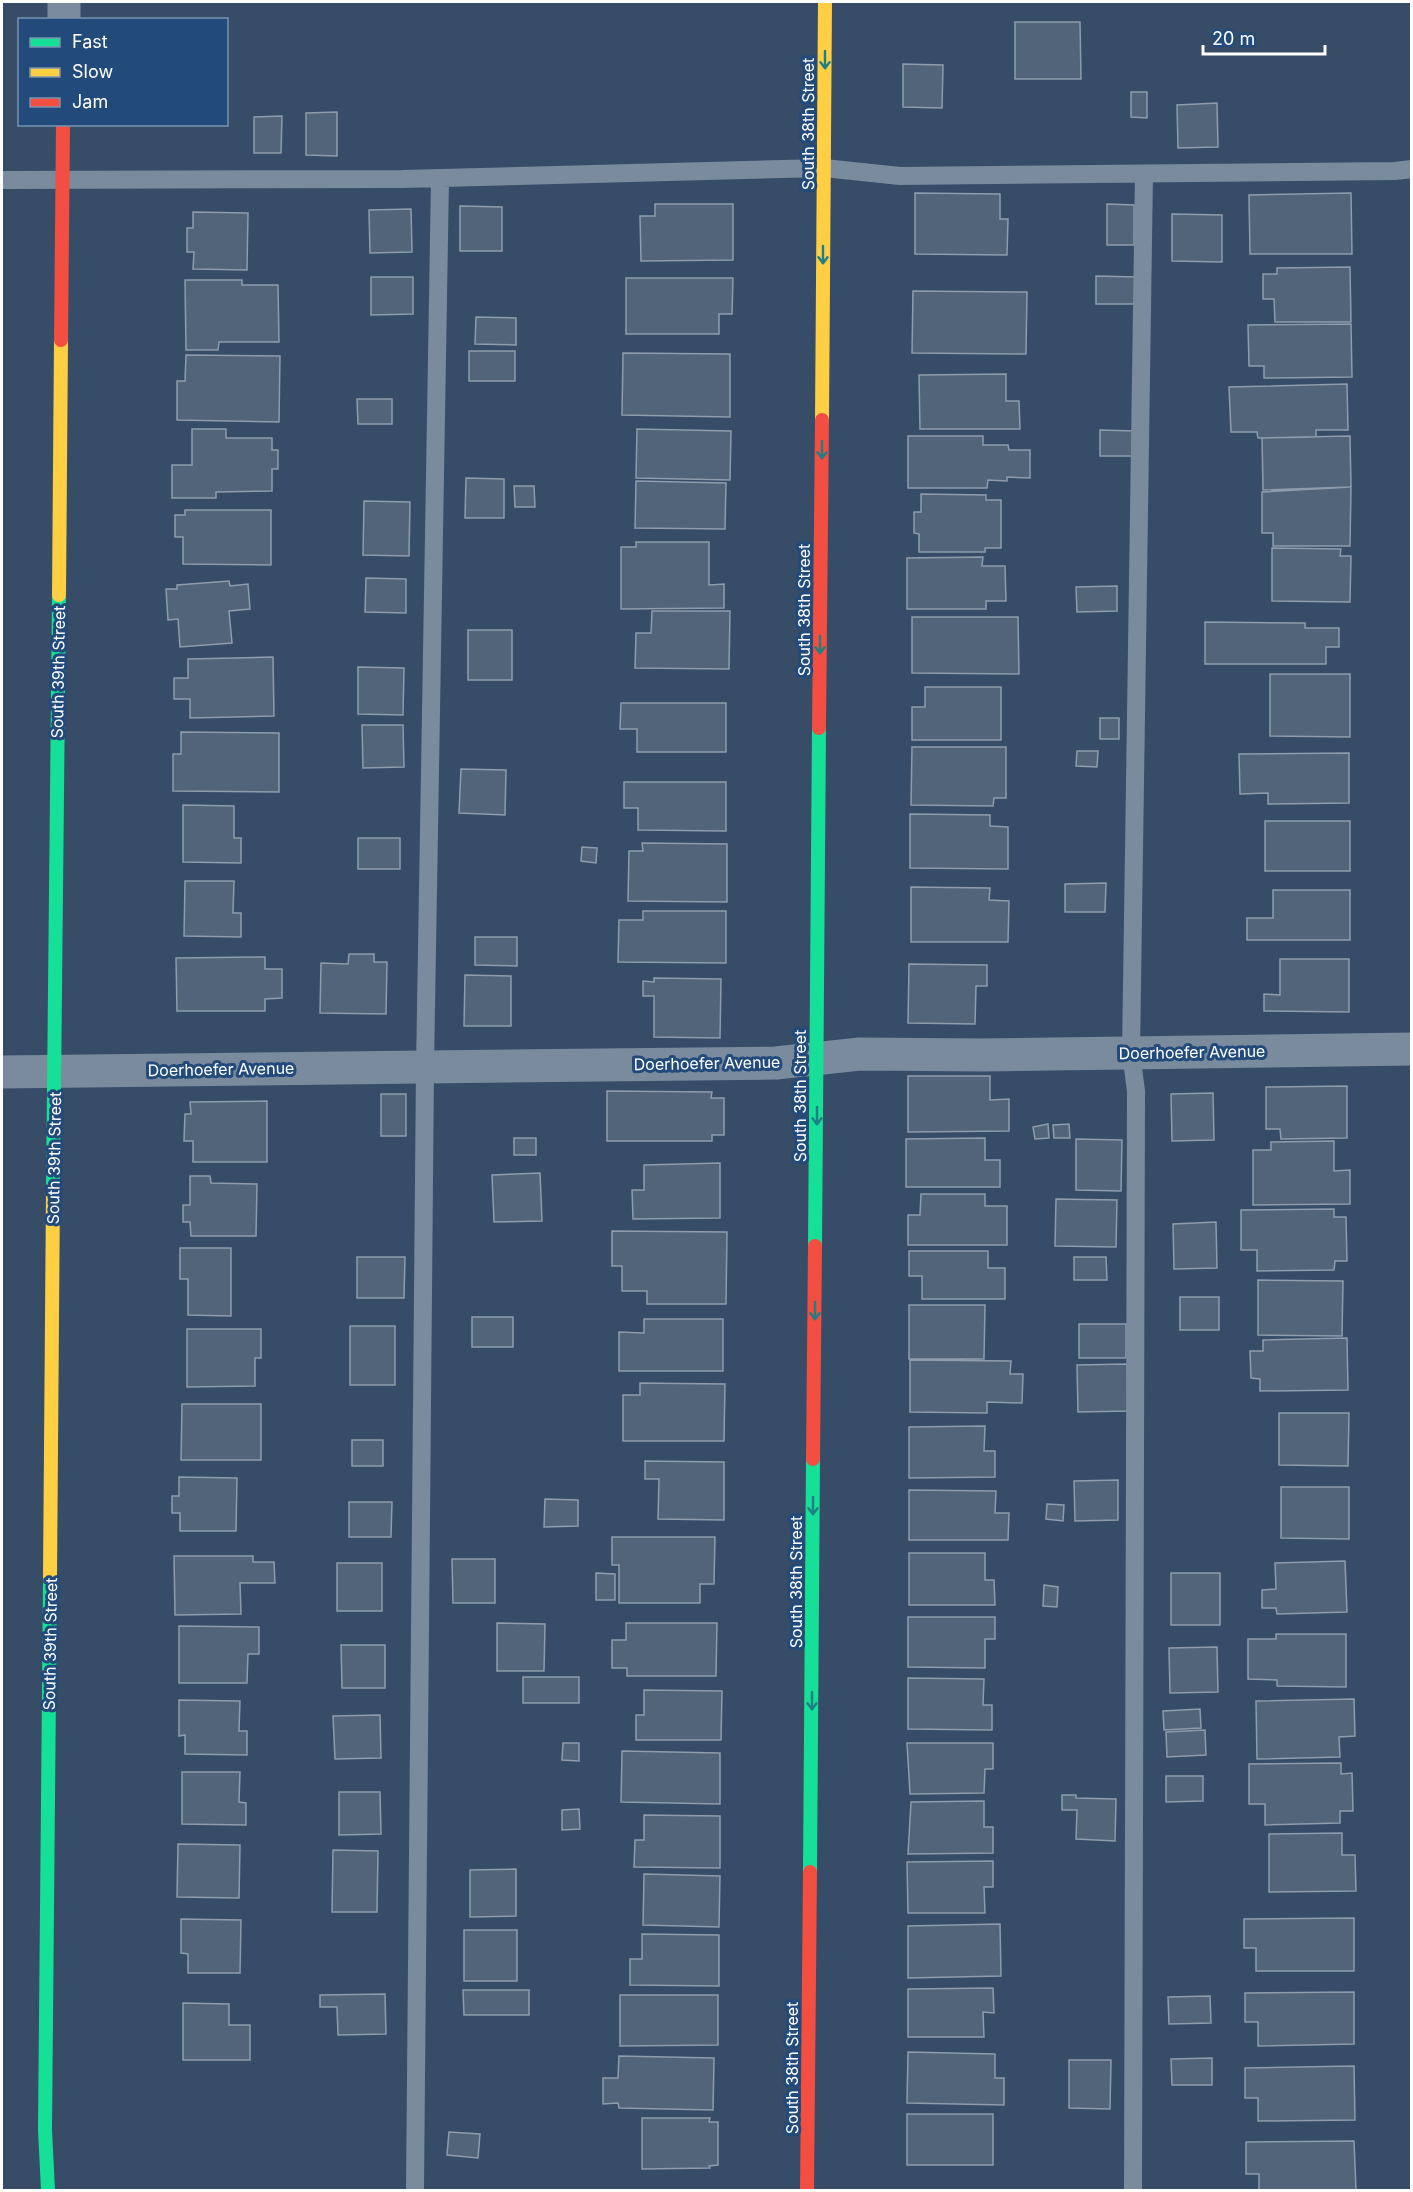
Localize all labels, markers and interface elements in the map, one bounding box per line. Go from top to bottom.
legend [18,18,228,126]
scale bar [1203,18,1324,56]
text: 20 m [1212,28,1255,49]
text: Fast [72,31,108,52]
one-way arrow [819,49,831,69]
street label: South 38th Street [798,58,818,190]
text: Slow [72,61,113,82]
text: Jam [72,91,108,112]
one-way arrow [818,244,829,264]
one-way arrow [816,439,828,459]
street label: South 38th Street [794,544,814,676]
street label: South 39th Street [47,605,69,739]
one-way arrow [815,634,826,654]
street label: South 38th Street [790,1030,810,1162]
street label: Doerhoefer Avenue [1119,1041,1265,1063]
street label: Doerhoefer Avenue [634,1052,780,1074]
street label: Doerhoefer Avenue [148,1058,294,1080]
street label: South 39th Street [43,1091,65,1225]
one-way arrow [811,1106,823,1126]
one-way arrow [809,1301,821,1321]
one-way arrow [807,1496,819,1516]
street label: South 38th Street [786,1516,806,1648]
street label: South 39th Street [39,1577,61,1711]
one-way arrow [806,1691,818,1711]
street label: South 38th Street [782,2002,802,2134]

